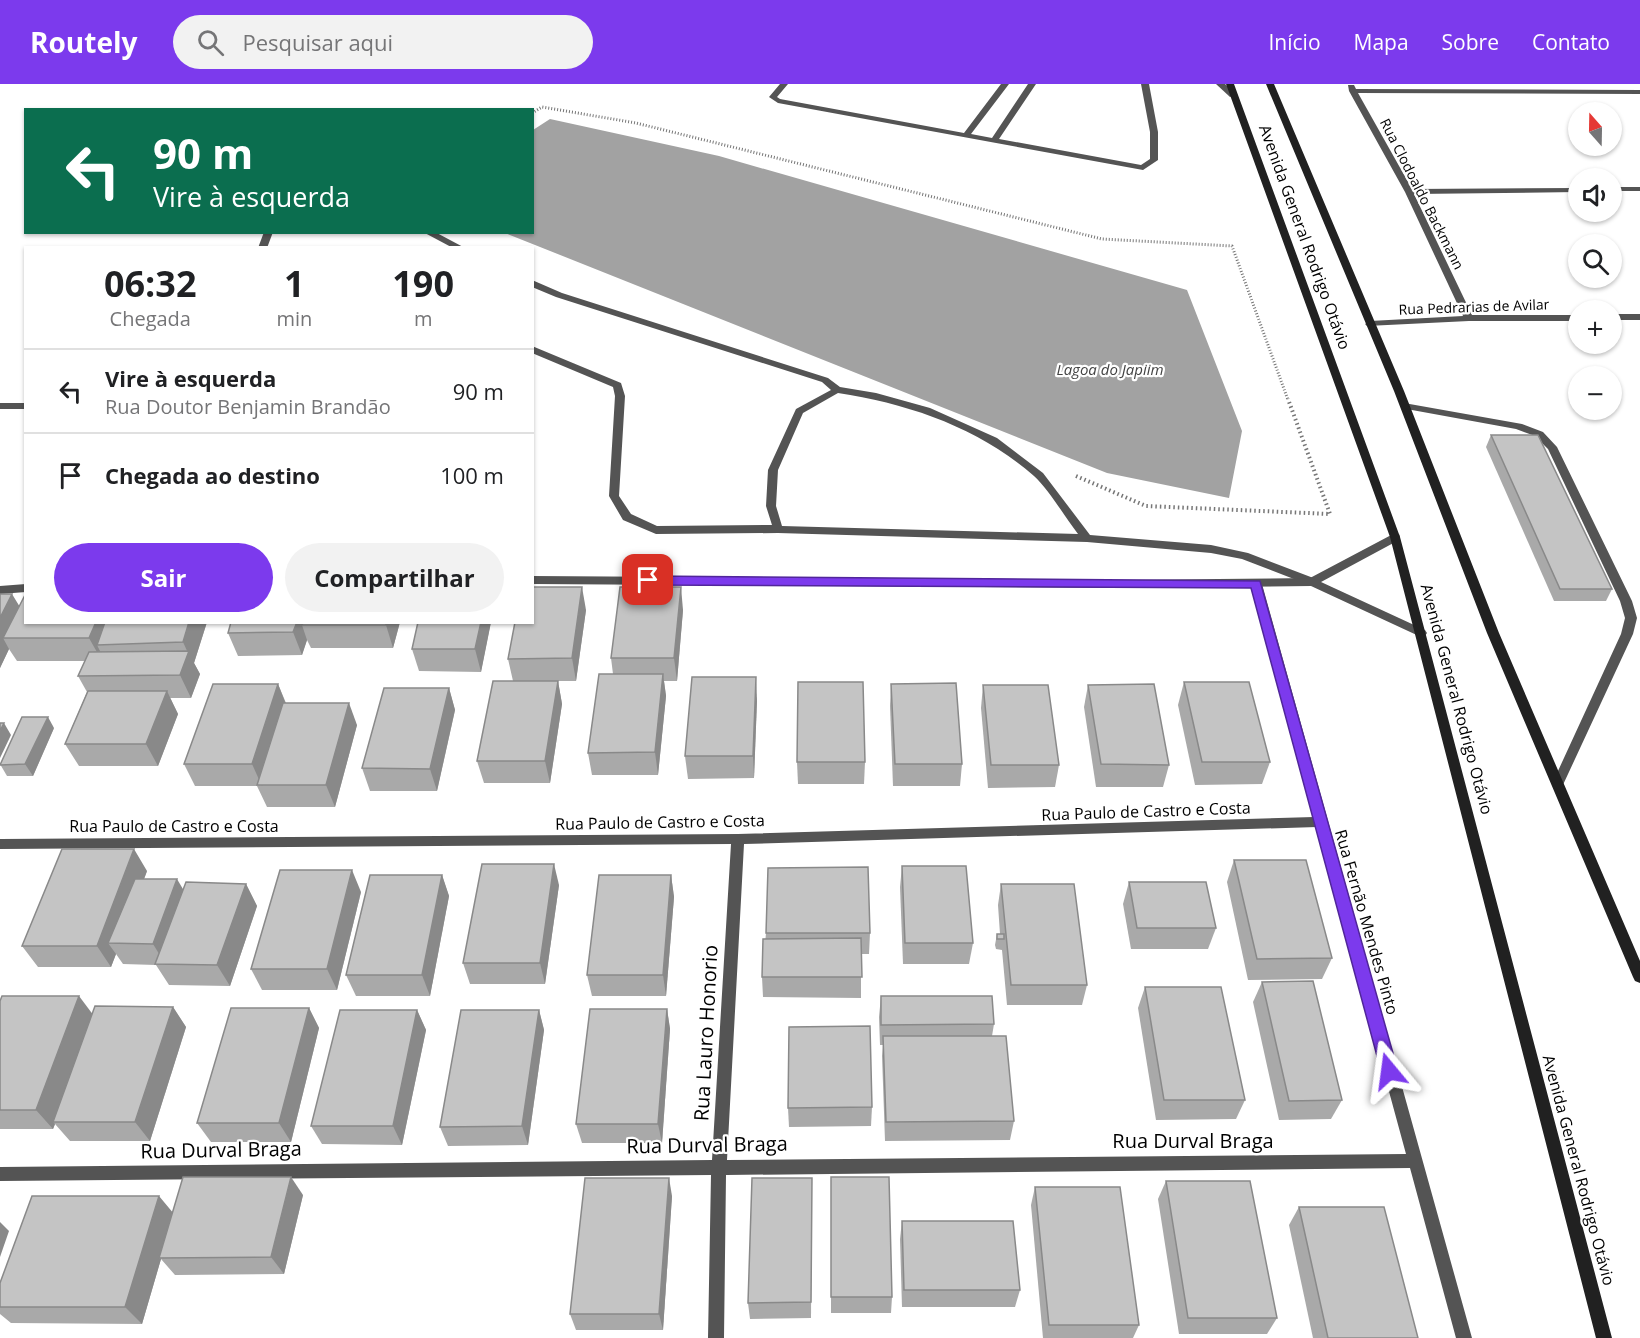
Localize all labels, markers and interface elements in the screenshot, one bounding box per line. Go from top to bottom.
search box [173,15,593,69]
text: Routely [30,23,137,61]
icon: search [194,26,227,59]
text: Pesquisar aqui [242,27,393,57]
text: Início [1268,28,1321,56]
text: Mapa [1354,28,1409,56]
text: Sobre [1442,28,1499,56]
text: Contato [1532,28,1610,56]
north arrow [1568,102,1622,156]
map controls [1568,102,1622,420]
street label: Rua Clodoaldo Backmann [1376,115,1469,273]
street label: Avenida General Rodrigo Otávio [1254,121,1356,353]
text: 90 m [153,124,253,181]
icon: left [54,132,132,210]
button: sound [1568,168,1622,222]
text: Vire à esquerda [153,178,350,215]
button: search [1568,234,1622,288]
text: 06:32 [104,259,197,308]
text: 1 [284,259,305,308]
text: 190 [392,259,454,308]
street label: Rua Pedrarias de Avilar [1398,294,1550,319]
button: + [1568,300,1622,354]
text: Chegada [110,305,191,332]
text: min [276,305,312,332]
text: m [414,305,432,332]
water label: Lagoa do Japiim [1056,359,1164,379]
text: Vire à esquerda [105,363,276,393]
button: − [1568,366,1622,420]
icon: left [54,375,87,408]
text: 90 m [453,376,504,406]
text: Rua Doutor Benjamin Brandão [105,393,391,420]
icon: arrive [54,459,87,492]
text: Chegada ao destino [105,460,320,490]
text: 100 m [440,460,504,490]
button: Sair [54,543,273,612]
button: Compartilhar [285,543,504,612]
pin [622,554,673,605]
icon: arrive [631,563,664,596]
street label: Avenida General Rodrigo Otávio [1416,581,1498,817]
street label: Rua Paulo de Castro e Costa [1041,796,1251,826]
street label: Rua Paulo de Castro e Costa [555,809,765,835]
street label: Rua Paulo de Castro e Costa [69,815,279,837]
street label: Rua Fernão Mendes Pinto [1330,827,1404,1017]
street label: Rua Lauro Honorio [687,944,724,1122]
position arrow [1357,1039,1421,1103]
street label: Avenida General Rodrigo Otávio [1538,1052,1620,1288]
street label: Rua Durval Braga [1112,1127,1274,1154]
street label: Rua Durval Braga [626,1130,788,1159]
street label: Rua Durval Braga [140,1135,302,1164]

